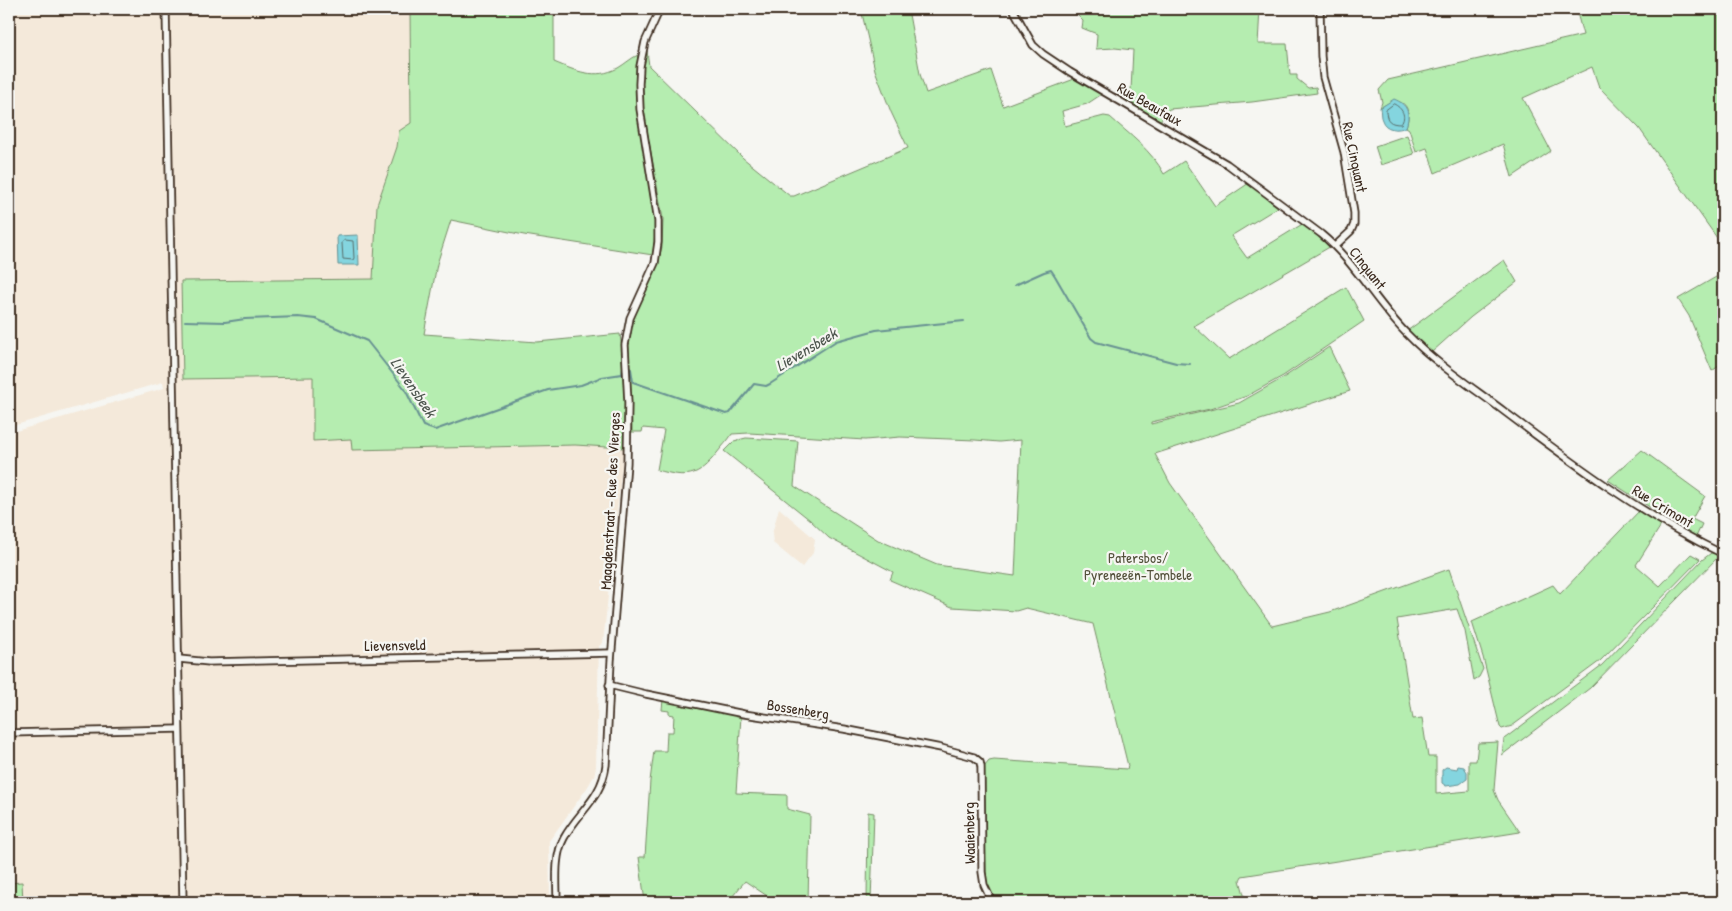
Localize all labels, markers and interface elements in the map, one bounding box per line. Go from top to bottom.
street label: Rue Beaufaux [1114,77,1187,131]
street label: Rue Cinquant [1337,120,1373,195]
street label: Cinquant [1345,242,1392,294]
water label: Lievensbeek [771,321,842,376]
water label: Lievensbeek [386,353,443,422]
street label: Maagdenstraat - Rue des Vierges [595,411,625,590]
street label: Rue Crimont [1629,480,1698,533]
park label: Patersbos/ Pyreneeën-Tombele [1084,547,1192,585]
street label: Lievensveld [364,634,426,656]
street label: Bossenberg [765,694,831,724]
street label: Waaienberg [958,802,980,864]

